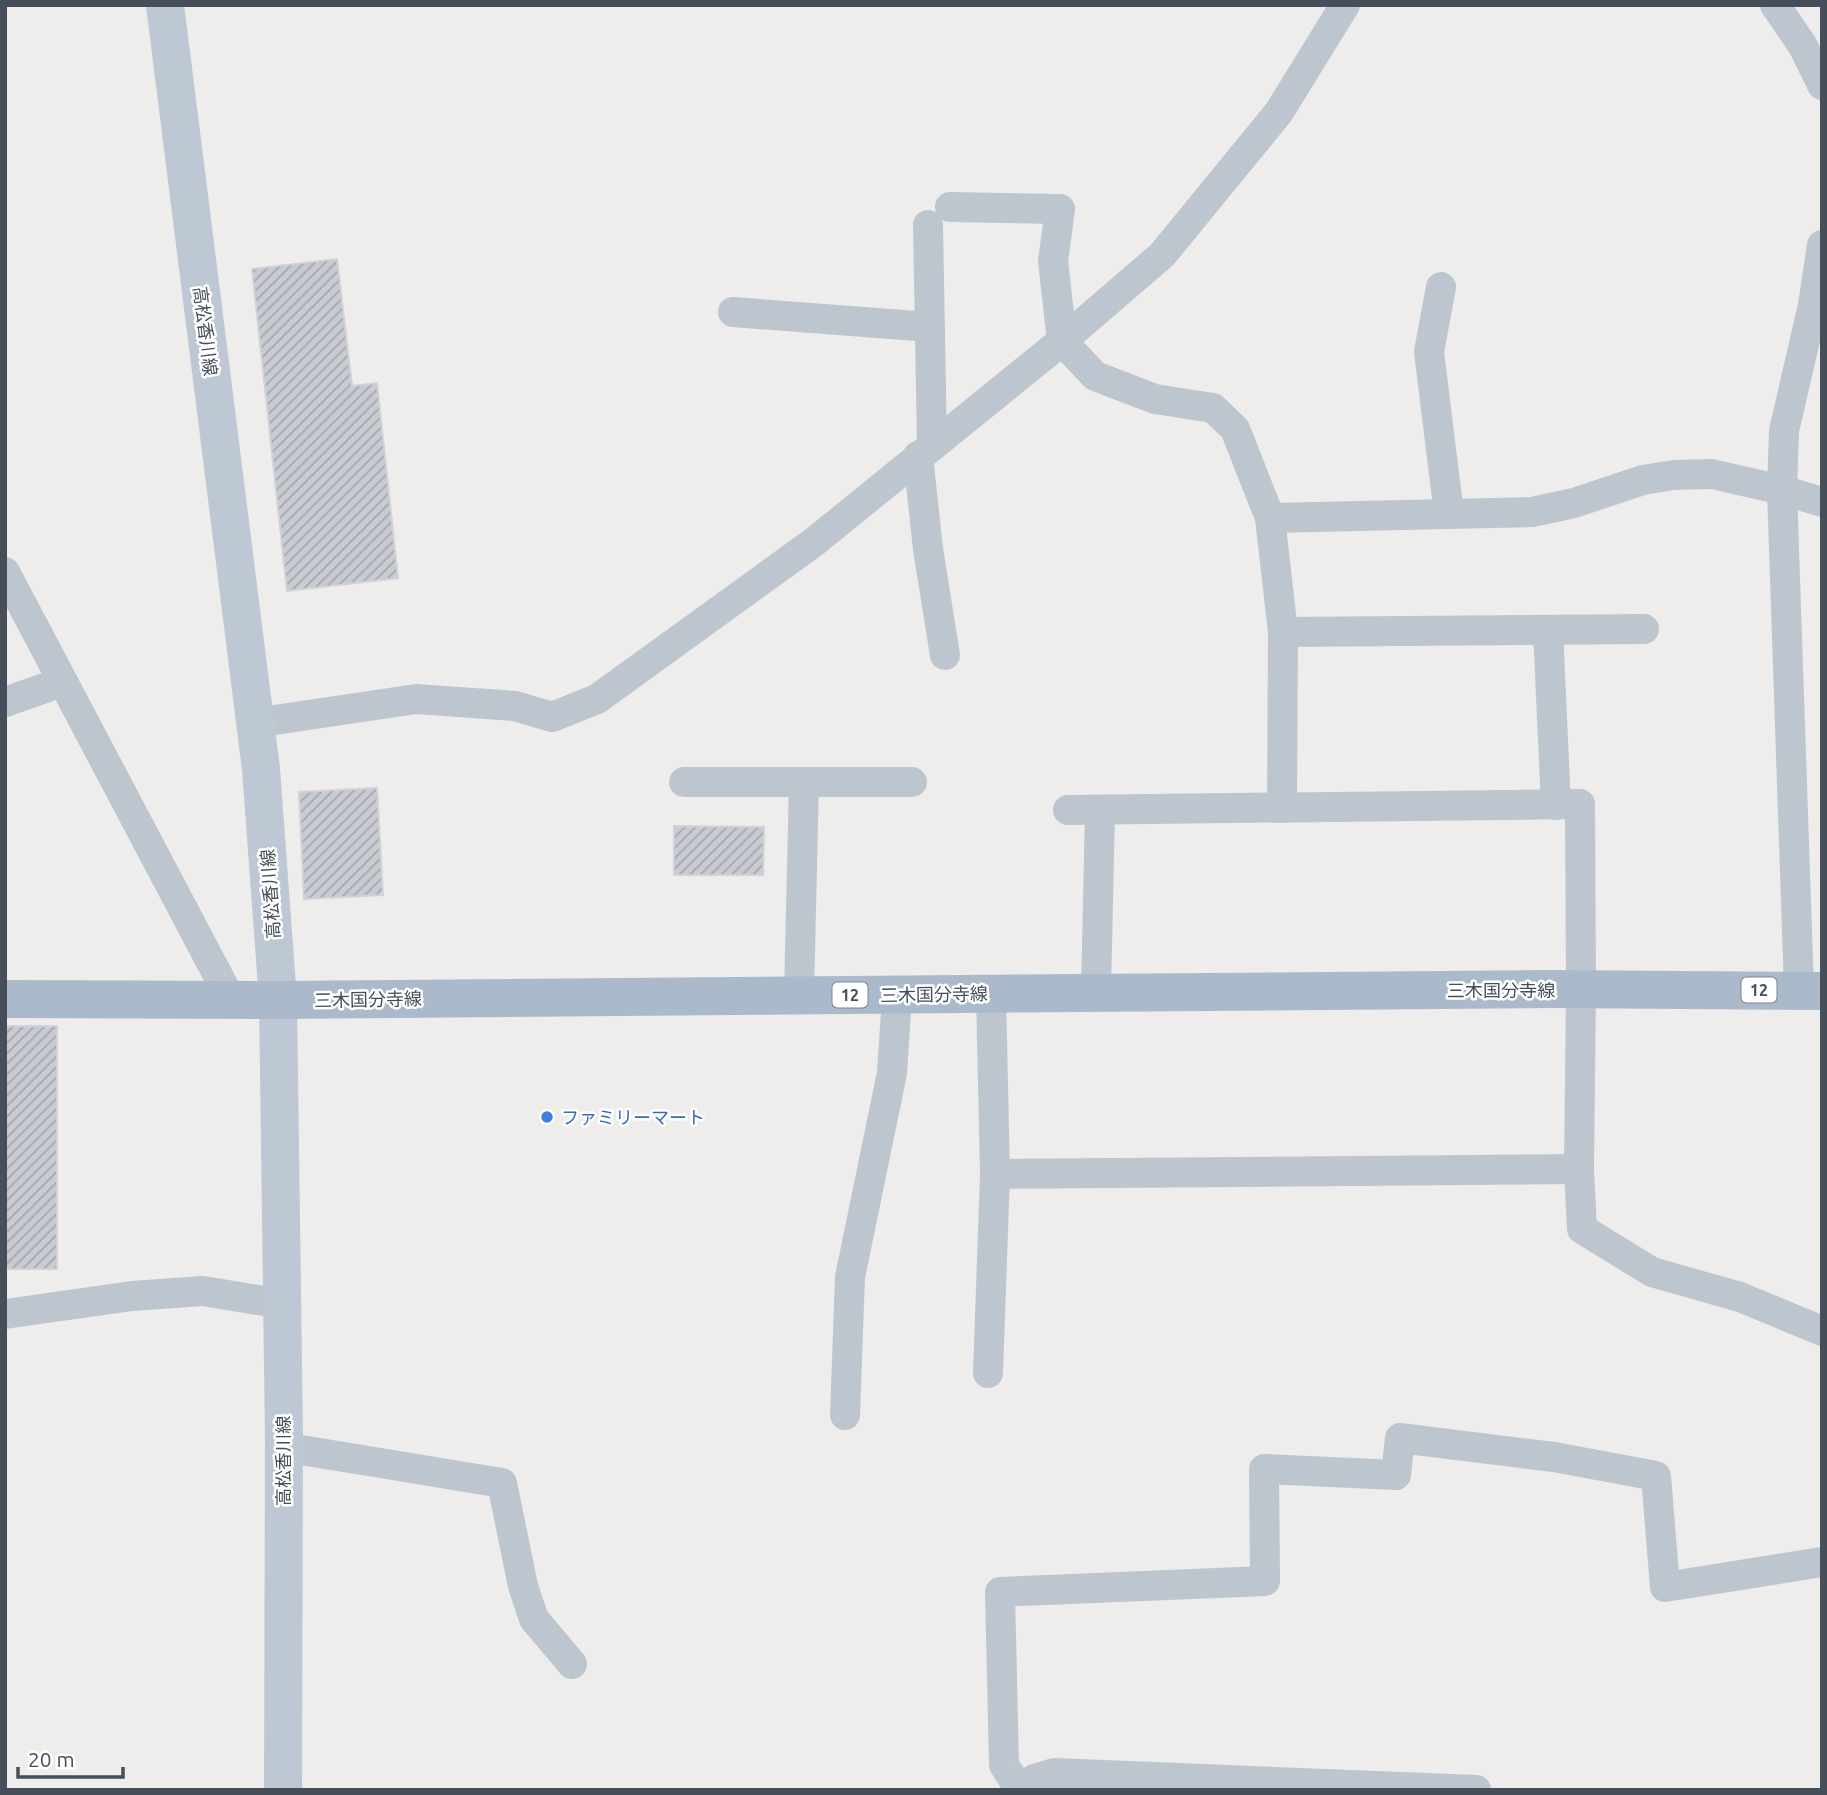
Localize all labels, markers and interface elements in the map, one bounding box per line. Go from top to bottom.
street label: 高松香川線 [191,285,221,377]
street label: 高松香川線 [257,848,283,940]
road number: 12 [1742,978,1776,1002]
street label: 三木国分寺線 [1447,980,1555,1000]
road number: 12 [832,982,868,1007]
street label: 三木国分寺線 [880,983,988,1005]
street label: 三木国分寺線 [314,988,422,1010]
place label: ファミリーマート [561,1107,705,1127]
marker: ファミリーマート [539,1109,555,1125]
street label: 高松香川線 [273,1416,293,1506]
scale bar [18,1736,122,1780]
text: 20 m [28,1747,75,1771]

